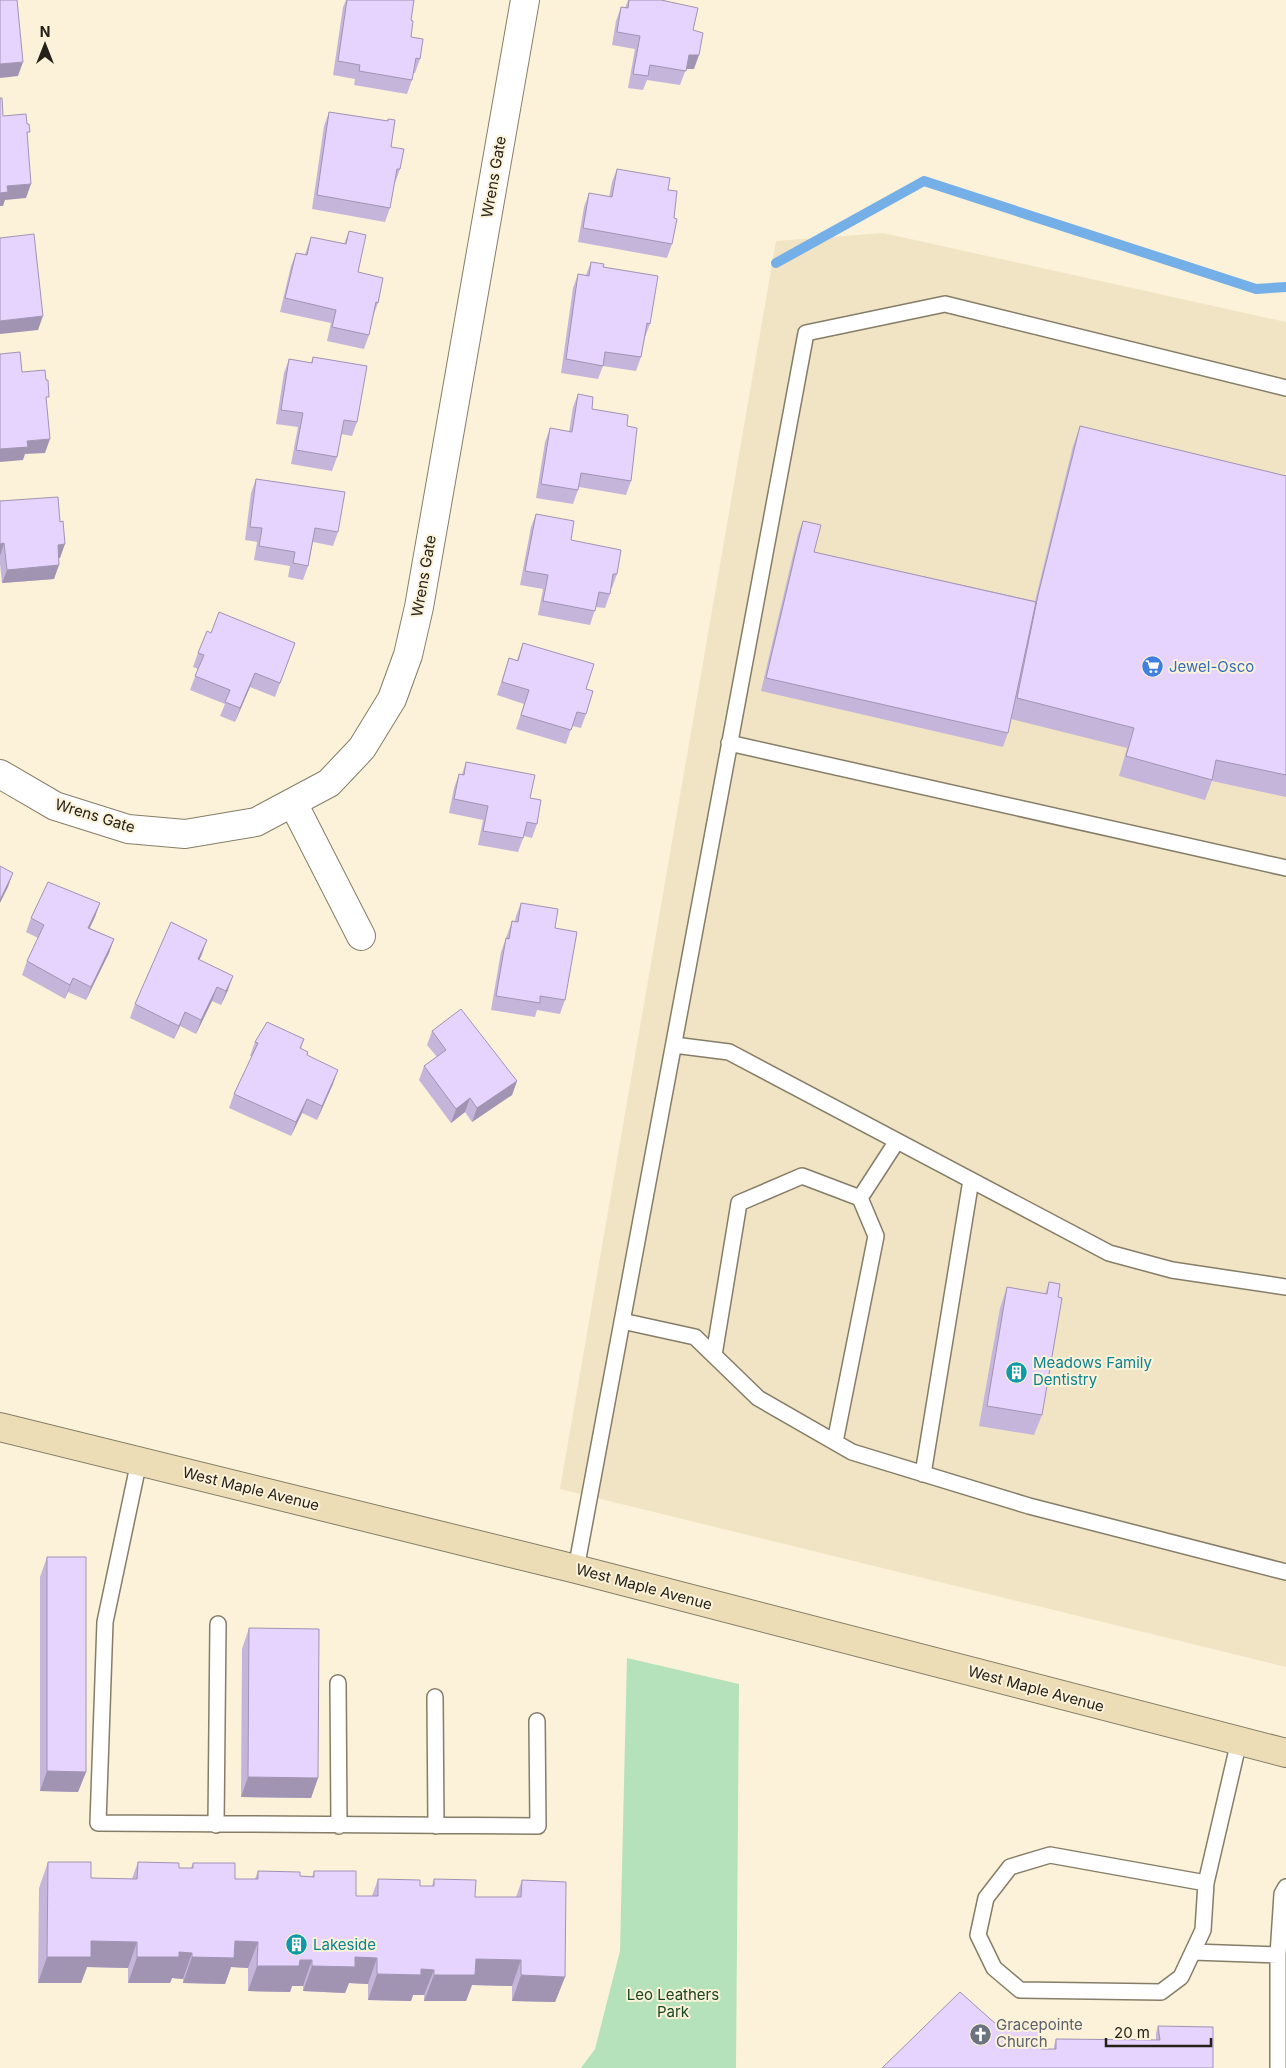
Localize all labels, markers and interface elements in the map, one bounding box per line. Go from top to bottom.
north arrow [20,20,70,70]
text: N [40,23,50,40]
street label: Wrens Gate [477,135,510,219]
street label: Wrens Gate [407,534,440,618]
supermarket icon: Jewel-Osco [1141,655,1165,679]
place label: Jewel-Osco [1169,657,1254,676]
street label: Wrens Gate [53,794,137,837]
place label: Meadows Family Dentistry [1033,1353,1153,1389]
building icon: Meadows Family Dentistry [1005,1360,1029,1384]
street label: West Maple Avenue [181,1462,321,1515]
street label: West Maple Avenue [574,1559,714,1614]
street label: West Maple Avenue [966,1661,1106,1716]
building icon: Lakeside [285,1933,309,1957]
place label: Lakeside [313,1935,376,1954]
park label: Leo Leathers Park [627,1985,719,2021]
place label: Gracepointe Church [996,2015,1083,2051]
scale bar [1106,2016,1211,2048]
church icon: Gracepointe Church [968,2022,992,2046]
text: 20 m [1114,2023,1150,2042]

